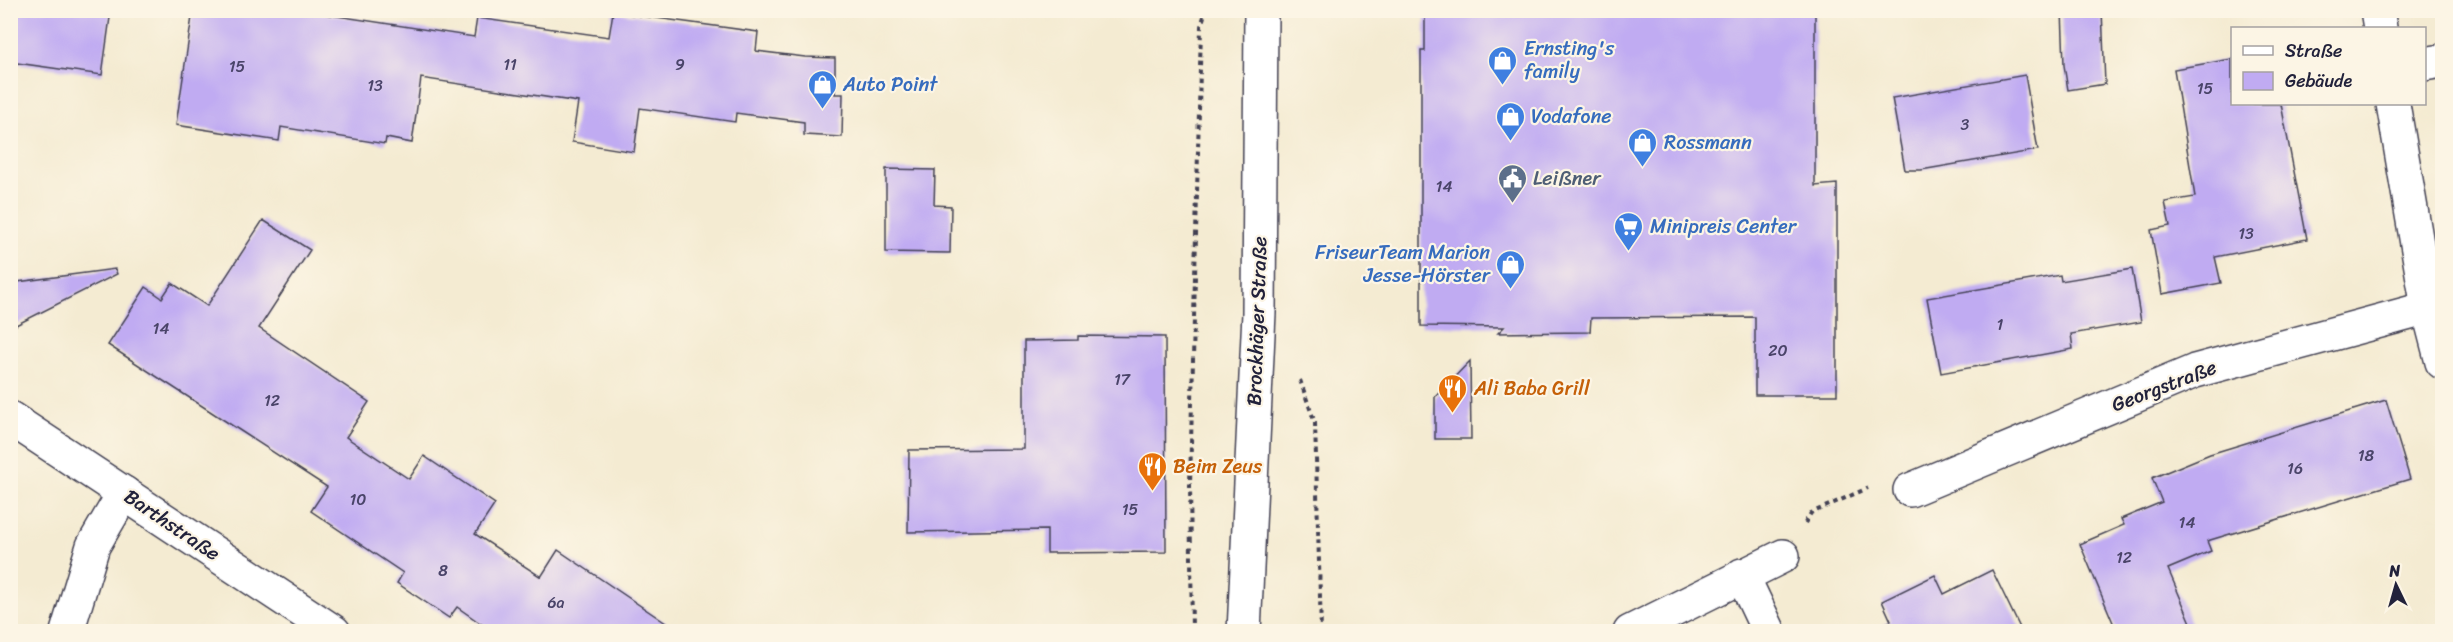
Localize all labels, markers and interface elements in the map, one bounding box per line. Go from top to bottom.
legend [2231,27,2426,105]
place label: Ernsting's family [1524,31,1615,89]
text: Straße [2285,35,2342,67]
shop icon: Ernsting's family [1487,44,1519,86]
house number: 11 [503,50,517,79]
house number: 9 [675,50,685,79]
house number: 15 [229,52,246,81]
text: Gebäude [2285,65,2353,97]
place label: Auto Point [842,67,938,102]
shop icon: Auto Point [806,68,838,110]
house number: 13 [367,71,383,100]
house number: 15 [2197,74,2214,103]
place label: Vodafone [1531,99,1612,134]
shop icon: Vodafone [1494,100,1526,142]
house number: 3 [1961,110,1970,139]
place label: Rossmann [1664,125,1752,160]
shop icon: Rossmann [1627,126,1659,168]
place label: Leißner [1533,161,1602,196]
public building icon: Leißner [1496,162,1528,204]
house number: 14 [1436,172,1452,201]
place label: Minipreis Center [1650,209,1798,244]
supermarket icon: Minipreis Center [1613,210,1645,252]
house number: 13 [2238,219,2254,248]
place label: FriseurTeam Marion Jesse-Hörster [1315,235,1491,293]
street label: Brockhäger Straße [1237,236,1277,406]
shop icon: FriseurTeam Marion Jesse-Hörster [1495,248,1527,290]
house number: 1 [1997,310,2004,339]
house number: 14 [153,314,169,343]
house number: 20 [1768,336,1788,365]
street label: Georgstraße [2106,350,2222,422]
house number: 17 [1114,365,1131,394]
place label: Ali Baba Grill [1473,371,1591,406]
restaurant icon: Ali Baba Grill [1437,372,1469,414]
house number: 12 [264,386,280,415]
house number: 18 [2358,441,2375,470]
place label: Beim Zeus [1173,449,1263,484]
restaurant icon: Beim Zeus [1136,450,1168,492]
house number: 16 [2287,454,2303,483]
street label: Barthstraße [116,480,228,570]
house number: 10 [350,485,366,514]
house number: 15 [1122,495,1139,524]
house number: 14 [2179,508,2195,537]
house number: 12 [2116,543,2132,572]
north arrow [2366,555,2426,615]
house number: 8 [438,556,448,585]
text: N [2387,556,2402,586]
house number: 6a [547,588,565,617]

